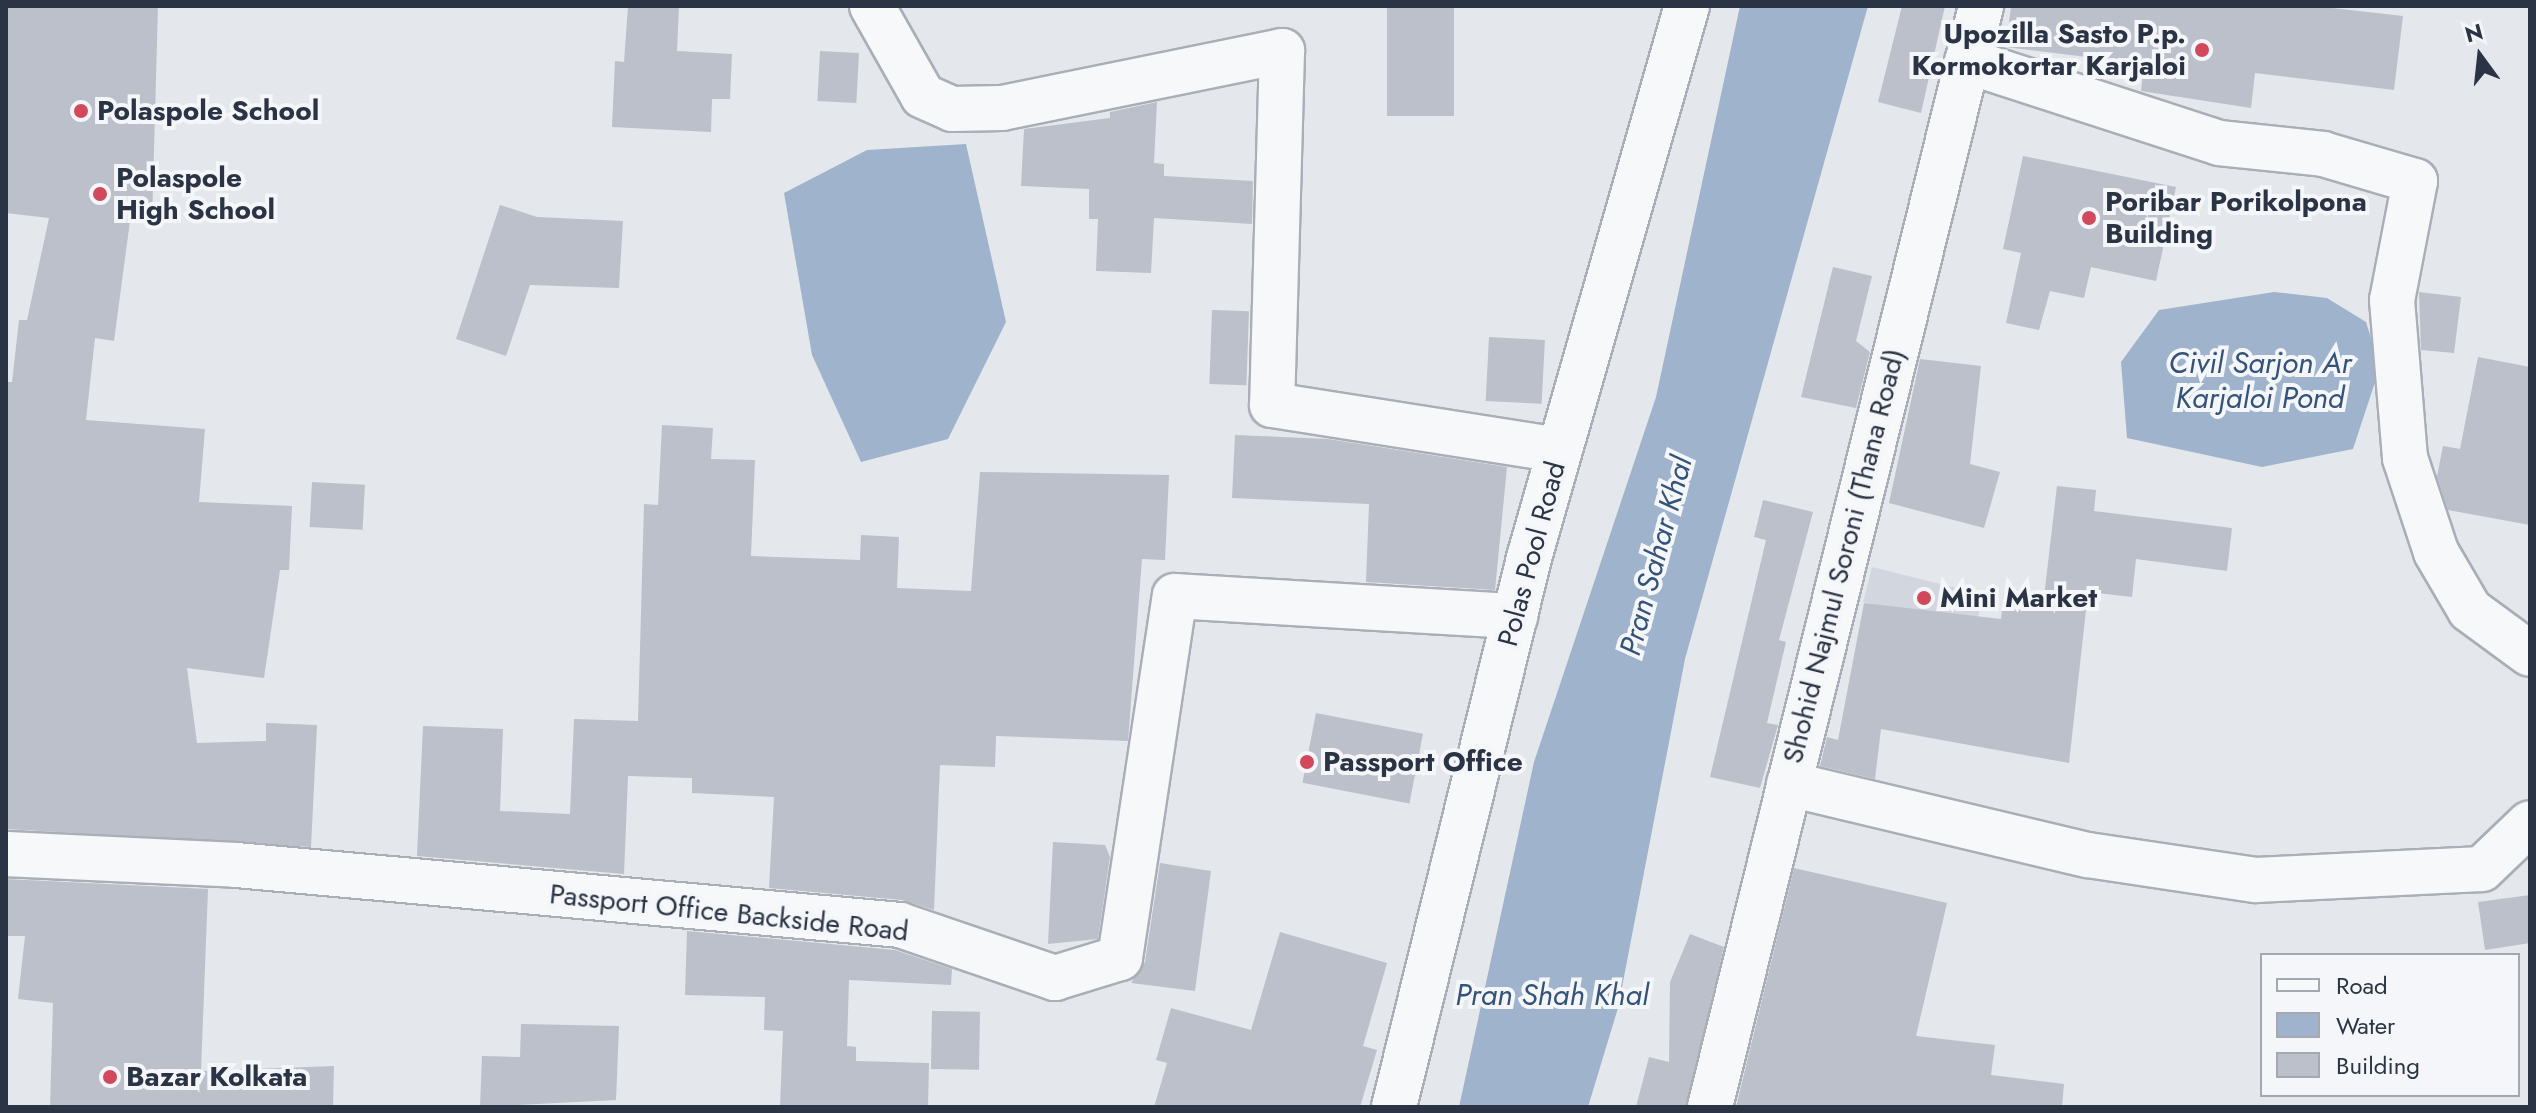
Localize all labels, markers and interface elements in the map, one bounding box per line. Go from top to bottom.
text: N [2461,15,2486,51]
north arrow [2440,16,2520,96]
place label: Upozilla Sasto P.p. Kormokortar Karjaloi [1911,17,2186,83]
marker: Upozilla Sasto P.p. Kormokortar Karjaloi [2193,41,2211,59]
place label: Polaspole School [97,94,319,128]
marker: Polaspole School [72,102,90,120]
place label: Polaspole High School [116,161,275,227]
marker: Polaspole High School [91,185,109,203]
place label: Poribar Porikolpona Building [2105,185,2367,251]
marker: Poribar Porikolpona Building [2080,209,2098,227]
street label: Shohid Najmul Soroni (Thana Road) [1776,345,1912,767]
water label: Civil Sarjon Ar Karjaloi Pond [2169,345,2351,416]
water label: Pran Sahar Khal [1612,452,1700,660]
street label: Polas Pool Road [1491,458,1573,650]
place label: Mini Market [1940,581,2097,615]
marker: Mini Market [1915,589,1933,607]
place label: Passport Office [1323,745,1523,779]
marker: Passport Office [1298,753,1316,771]
street label: Passport Office Backside Road [548,877,910,949]
legend [2260,953,2520,1097]
text: Road [2336,968,2388,1003]
water label: Pran Shah Khal [1455,977,1649,1013]
text: Water [2336,1008,2395,1043]
text: Building [2336,1048,2420,1083]
place label: Bazar Kolkata [126,1060,307,1094]
marker: Bazar Kolkata [101,1068,119,1086]

